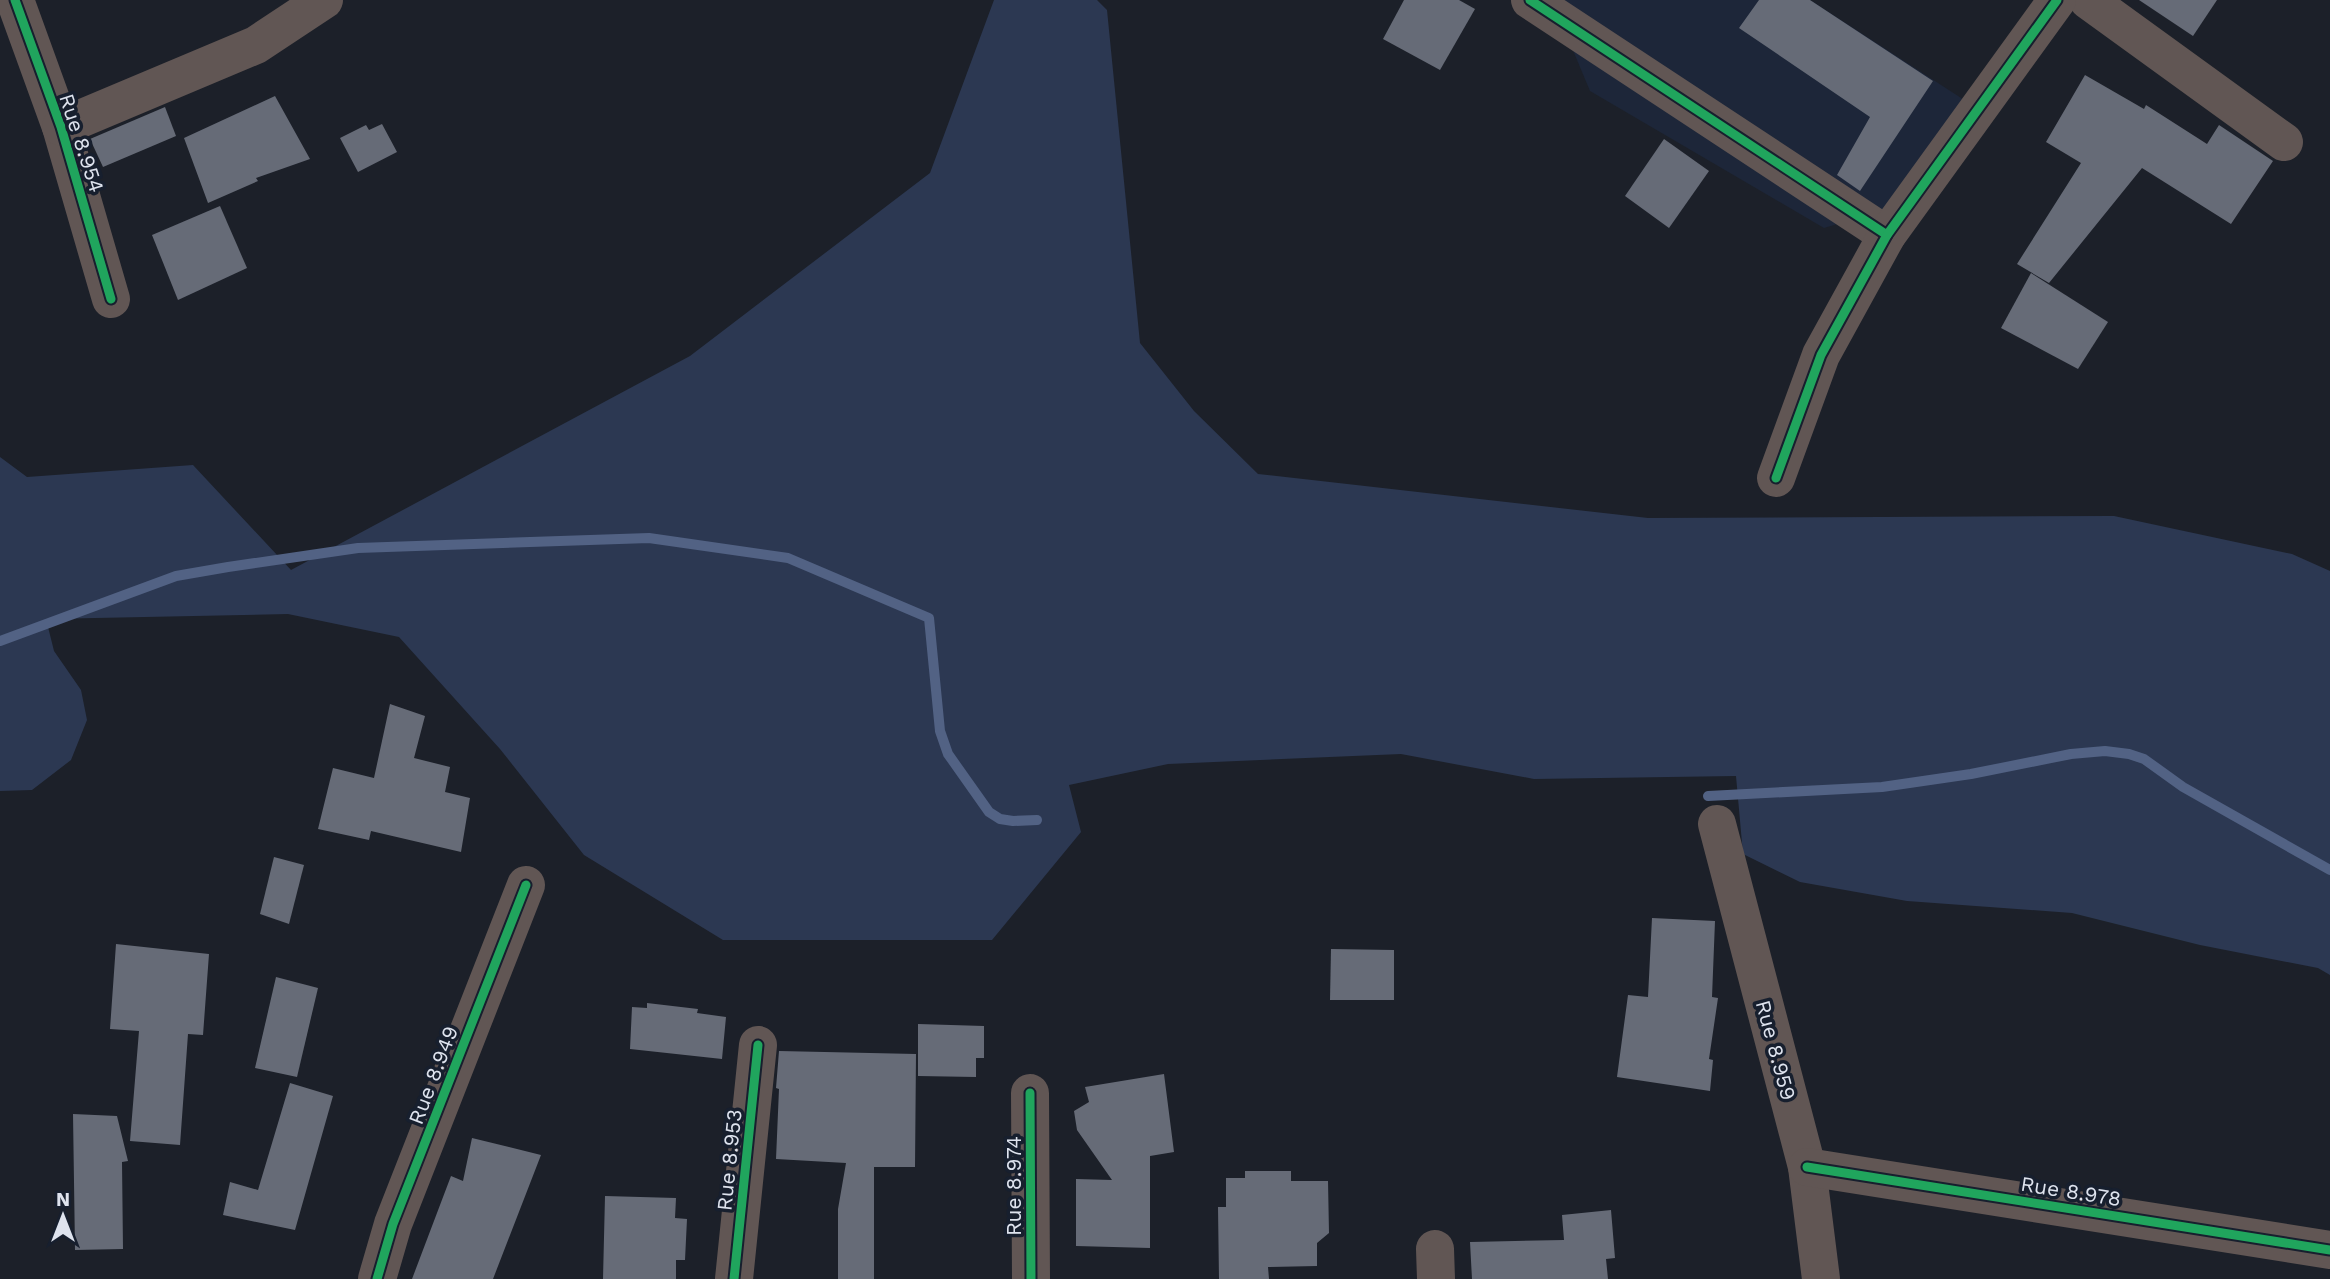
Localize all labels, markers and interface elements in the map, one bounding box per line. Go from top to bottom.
street label: Rue 8.954 [54,90,110,196]
street label: Rue 8.959 [1751,997,1801,1103]
street label: Rue 8.949 [403,1022,463,1128]
street label: Rue 8.953 [711,1108,747,1212]
street label: Rue 8.974 [1001,1136,1026,1236]
street label: Rue 8.978 [2019,1171,2123,1211]
north arrow [28,1181,98,1251]
text: N [56,1188,70,1211]

